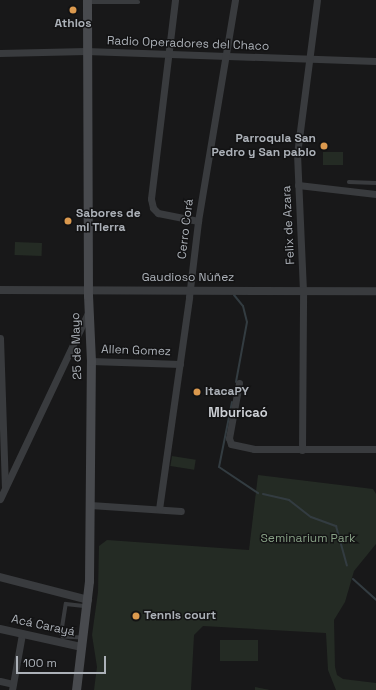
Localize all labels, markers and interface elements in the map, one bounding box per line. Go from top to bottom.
marker: Athlos [68,5,78,15]
place label: Athlos [55,17,91,31]
street label: Radio Operadores del Chaco [106,34,270,54]
place label: Parroquia San Pedro y San pablo [212,132,316,160]
marker: Parroquia San Pedro y San pablo [319,141,329,151]
street label: Felix de Azara [280,185,298,265]
street label: Cerro Corá [175,198,197,260]
place label: Sabores de mi Tierra [76,207,141,235]
marker: Sabores de mi Tierra [63,216,73,226]
street label: Gaudioso Núñez [142,271,234,285]
street label: 25 de Mayo [69,312,85,380]
street label: Allen Gomez [101,343,171,359]
place label: ItacaPY [205,385,249,399]
marker: ItacaPY [192,387,202,397]
district label: Mburicaó [208,405,268,421]
park label: Seminarium Park [260,532,356,546]
place label: Tennis court [144,609,216,623]
marker: Tennis court [131,611,141,621]
street label: Acá Carayá [10,612,76,640]
scale bar [18,648,108,674]
text: 100 m [23,655,57,671]

